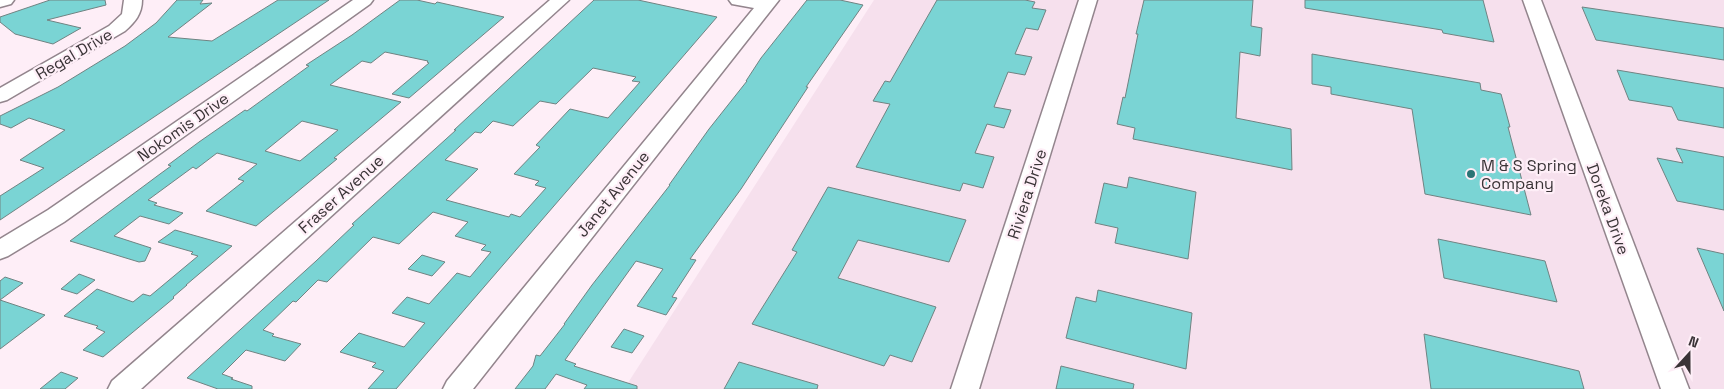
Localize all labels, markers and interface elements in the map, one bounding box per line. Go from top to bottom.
street label: Regal Drive [32,24,116,84]
street label: Nokomis Drive [133,88,233,166]
street label: Riviera Drive [1003,146,1051,242]
street label: Janet Avenue [572,147,654,241]
street label: Fraser Avenue [294,150,388,238]
place label: M & S Spring Company [1481,155,1577,194]
street label: Doreka Drive [1582,160,1634,258]
marker: M & S Spring Company [1465,168,1477,180]
north arrow [1664,329,1714,379]
text: N [1686,332,1701,352]

